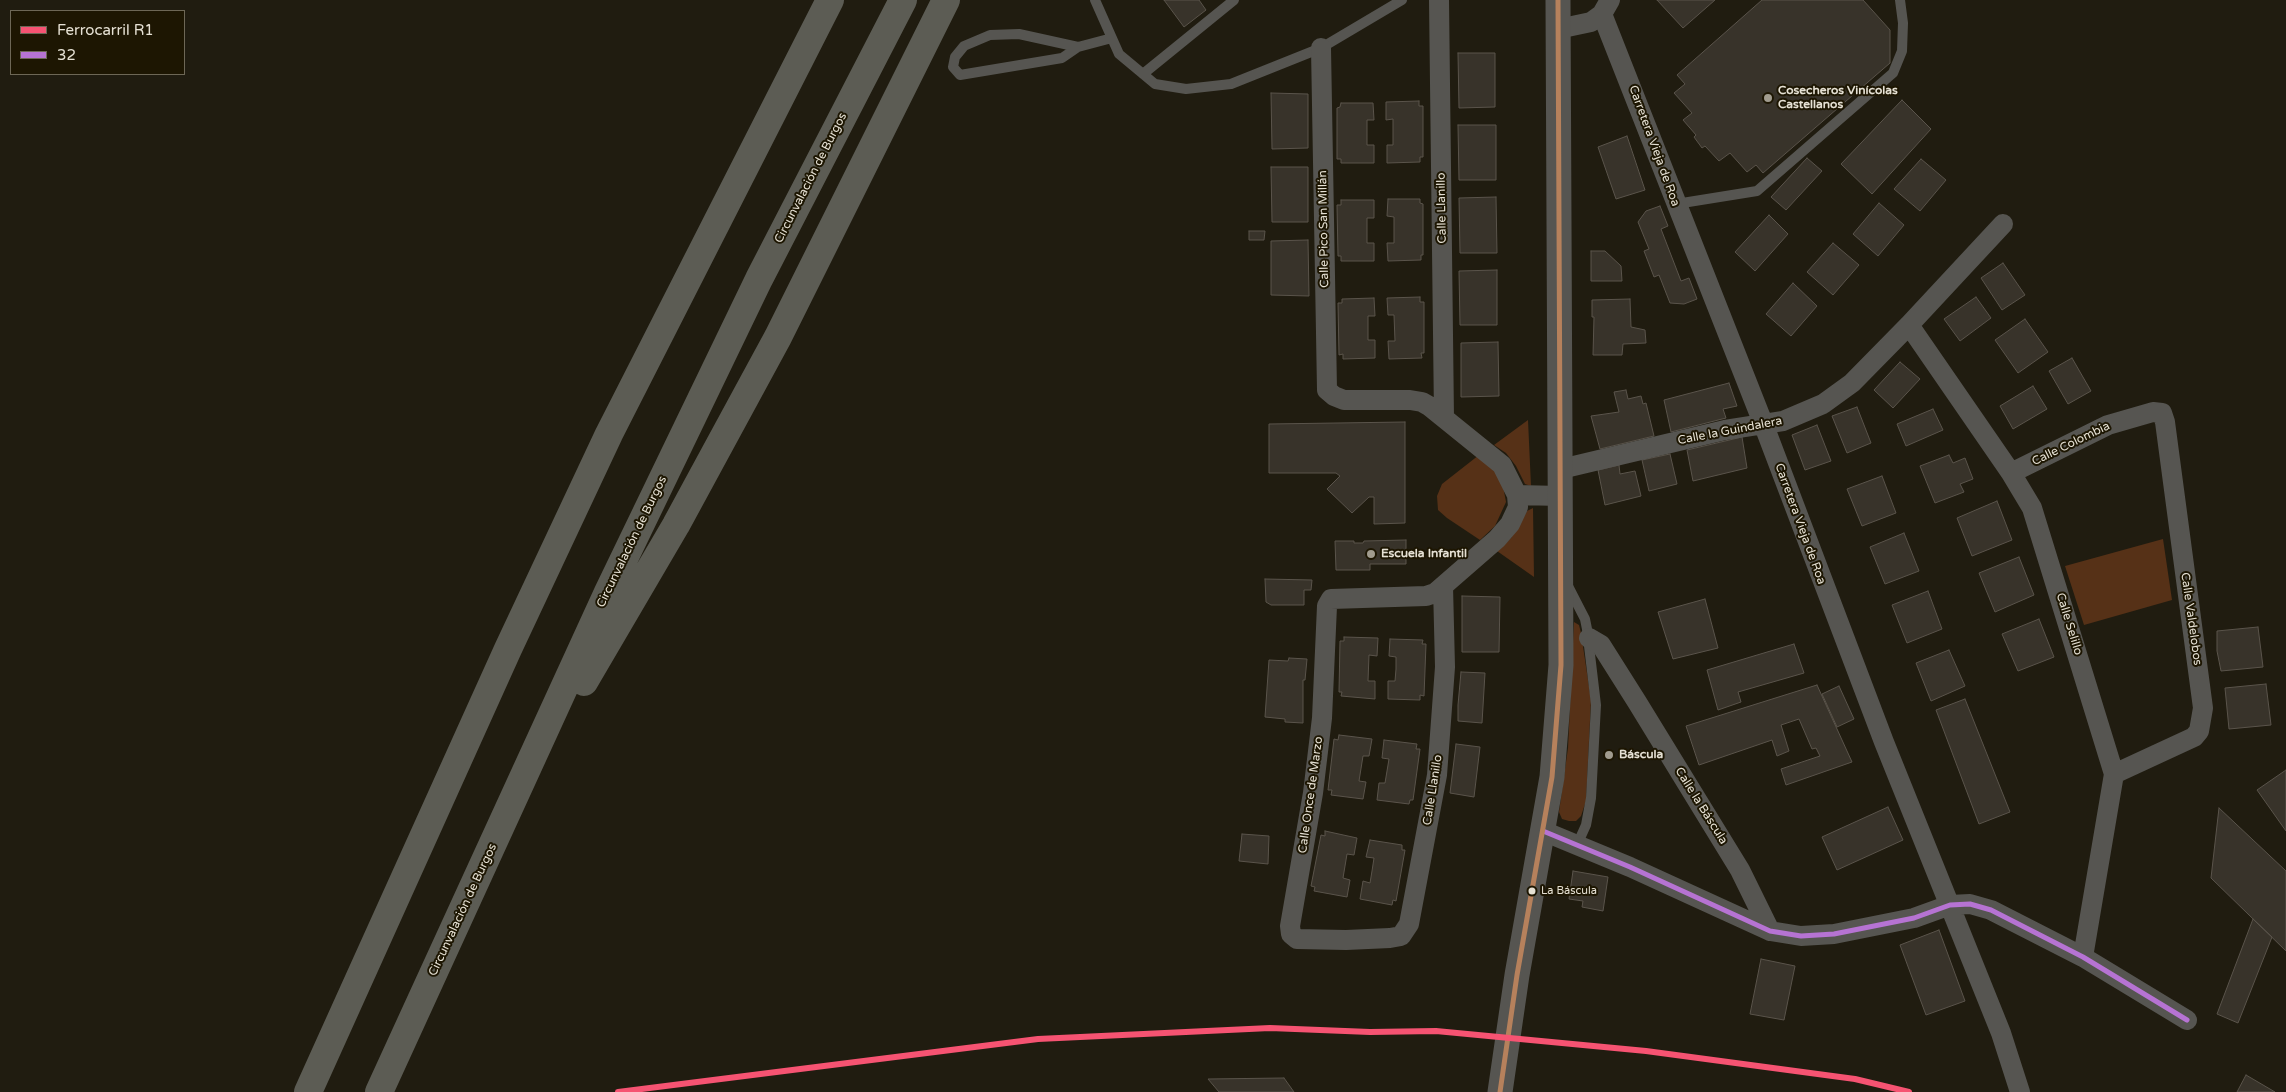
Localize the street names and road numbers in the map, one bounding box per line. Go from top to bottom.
street label: Carretera Vieja de Roa [1625,84,1683,208]
street label: Circunvalación de Burgos [772,110,850,246]
street label: Calle Pico San Millán [1316,170,1332,288]
street label: Calle Llanillo [1434,172,1450,244]
street label: Calle la Guindalera [1677,414,1783,448]
street label: Calle Colombia [2030,419,2112,469]
street label: Carretera Vieja de Roa [1771,462,1829,586]
street label: Circunvalación de Burgos [594,474,670,610]
street label: Calle Valdelobos [2177,572,2205,666]
street label: Calle Selillo [2053,591,2085,657]
street label: Calle Once de Marzo [1296,736,1326,854]
street label: Calle Llanillo [1420,754,1446,826]
street label: Calle la Báscula [1672,765,1730,847]
street label: Circunvalación de Burgos [426,841,500,979]

